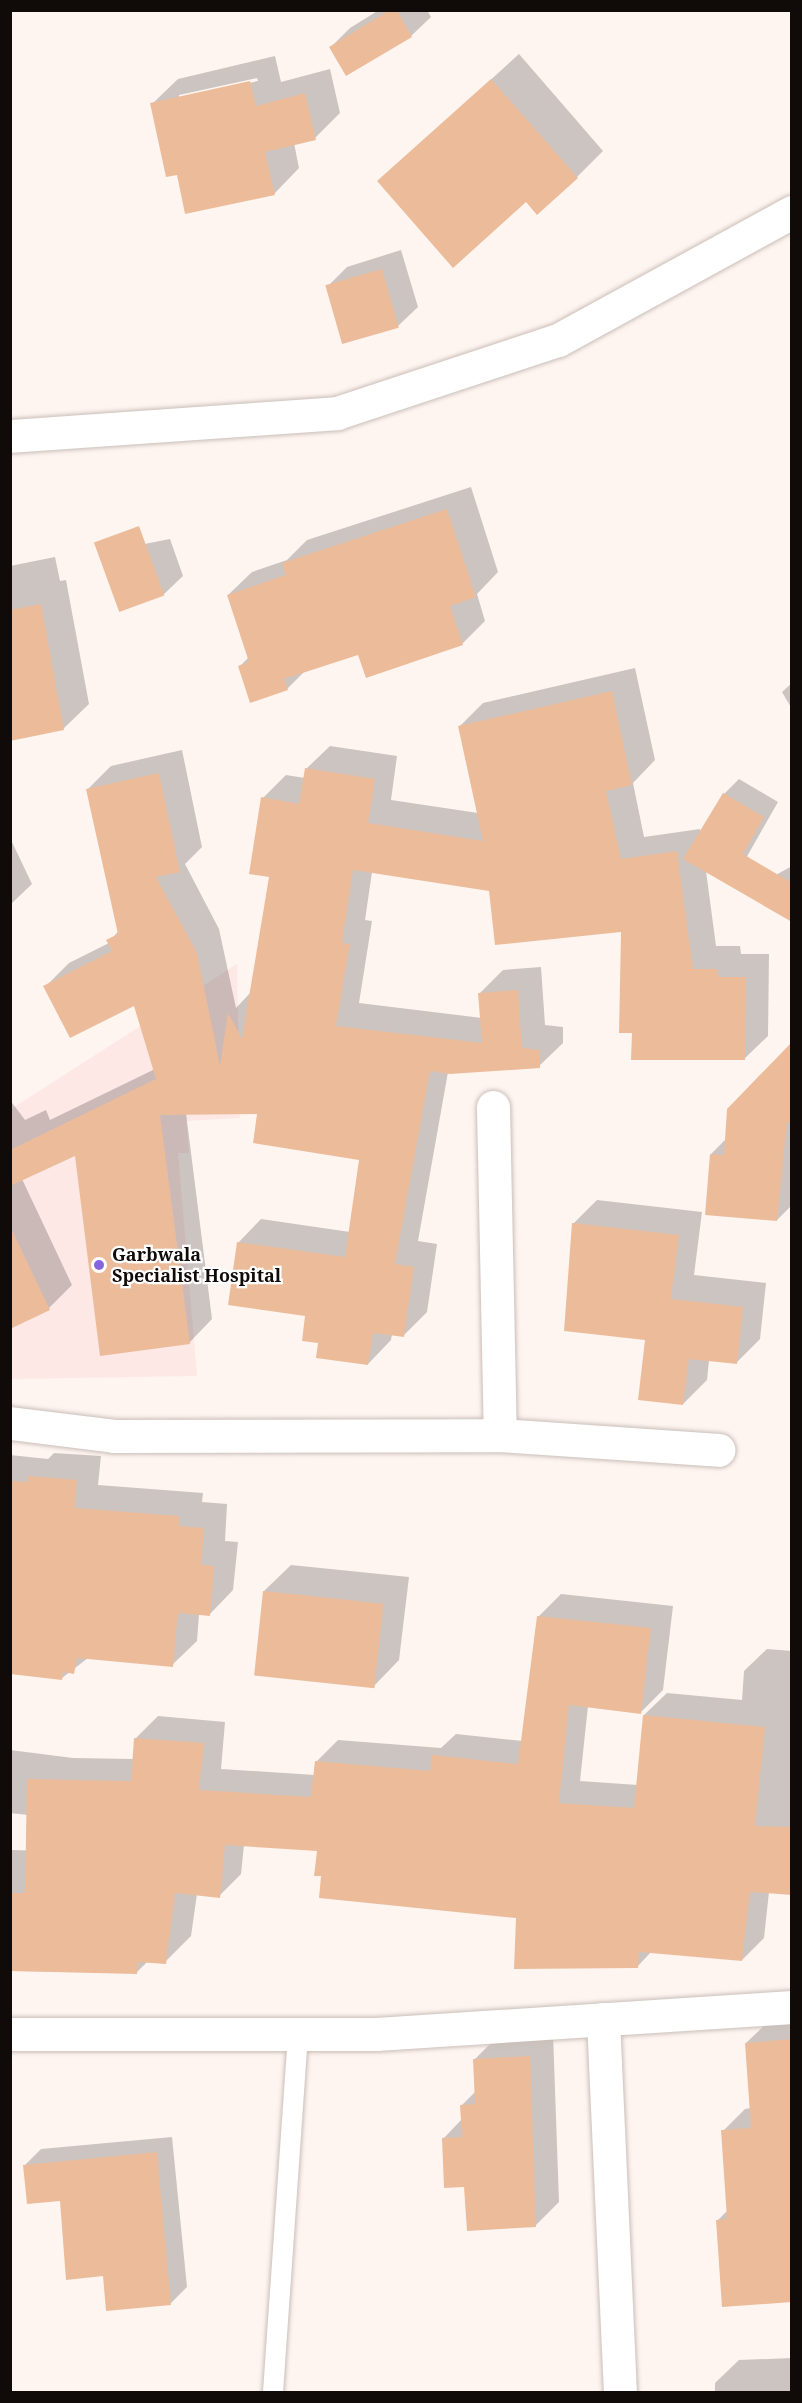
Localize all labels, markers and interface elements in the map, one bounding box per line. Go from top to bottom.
place label: Garbwala Specialist Hospital [112,1244,281,1286]
marker: Garbwala Specialist Hospital [90,1256,108,1274]

